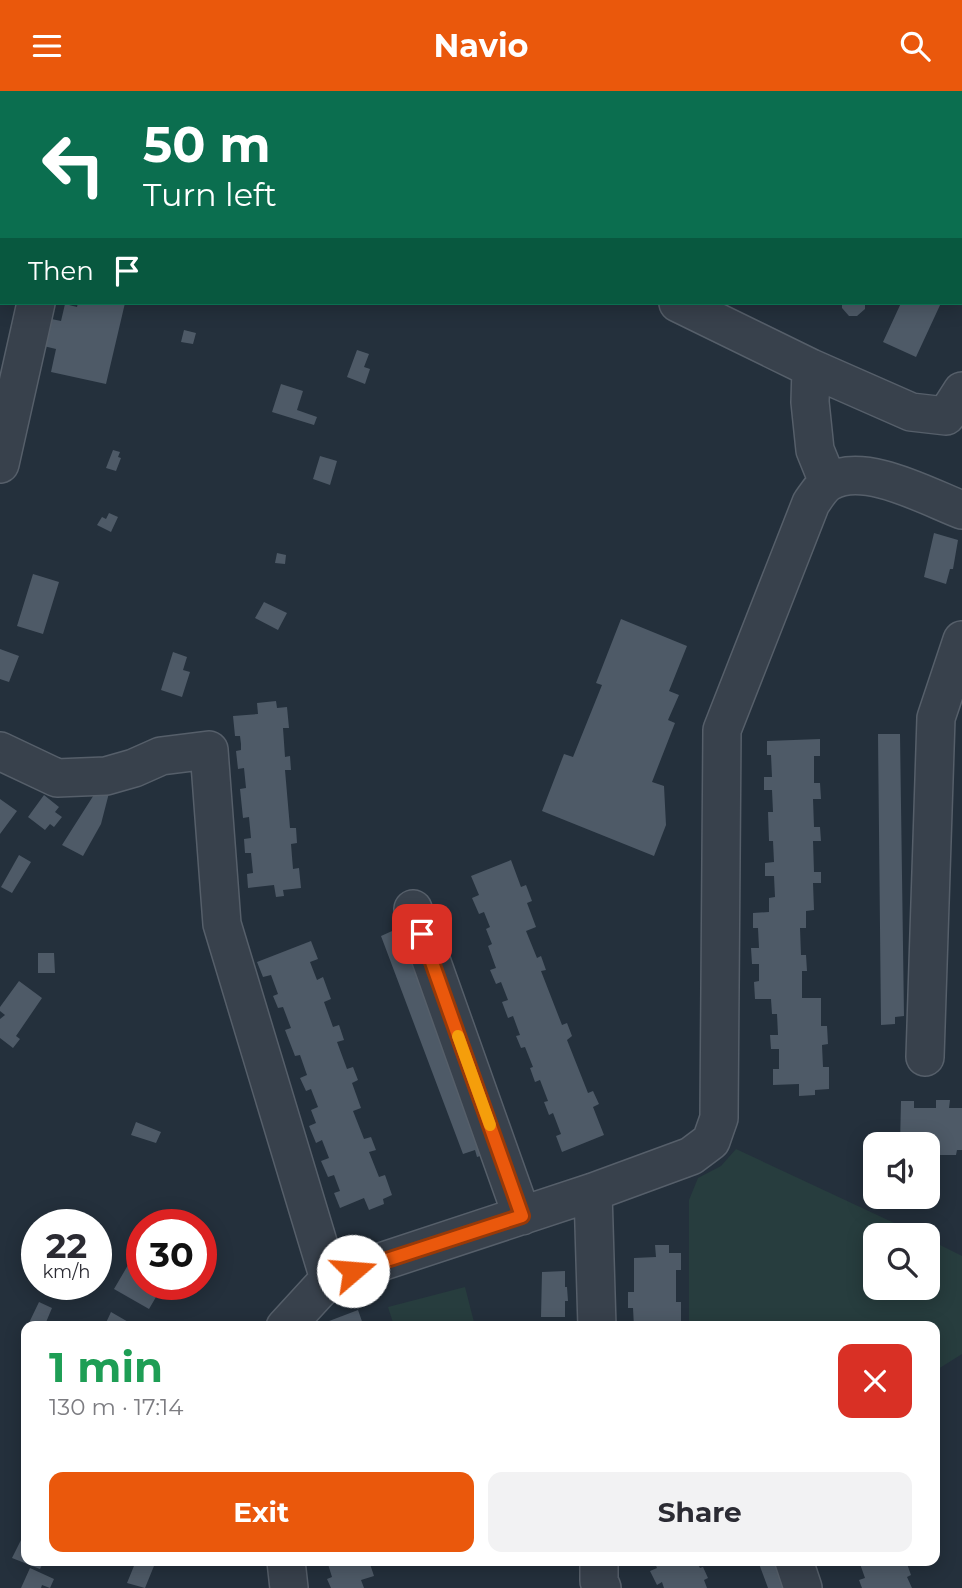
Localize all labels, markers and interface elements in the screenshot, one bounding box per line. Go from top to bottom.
text: Navio [433,26,529,65]
icon: menu [28,27,66,65]
icon: search [896,27,934,65]
text: 50 m [143,115,271,174]
icon: left [28,119,119,210]
text: Turn left [143,175,277,214]
icon: arrive [108,252,146,290]
text: Then [28,255,94,287]
pin [392,904,452,964]
icon: arrive [403,915,441,953]
map controls [863,1132,940,1300]
button: sound [863,1132,940,1209]
speed limit sign: 30 [126,1209,217,1300]
button: search [863,1223,940,1300]
text: 22 [46,1224,87,1267]
position arrow [316,1234,390,1308]
text: km/h [42,1261,91,1283]
text: 1 min [49,1341,163,1393]
button: close [838,1344,912,1418]
text: 130 m · 17:14 [49,1393,184,1421]
button: Exit [49,1472,474,1552]
button: Share [488,1472,912,1552]

